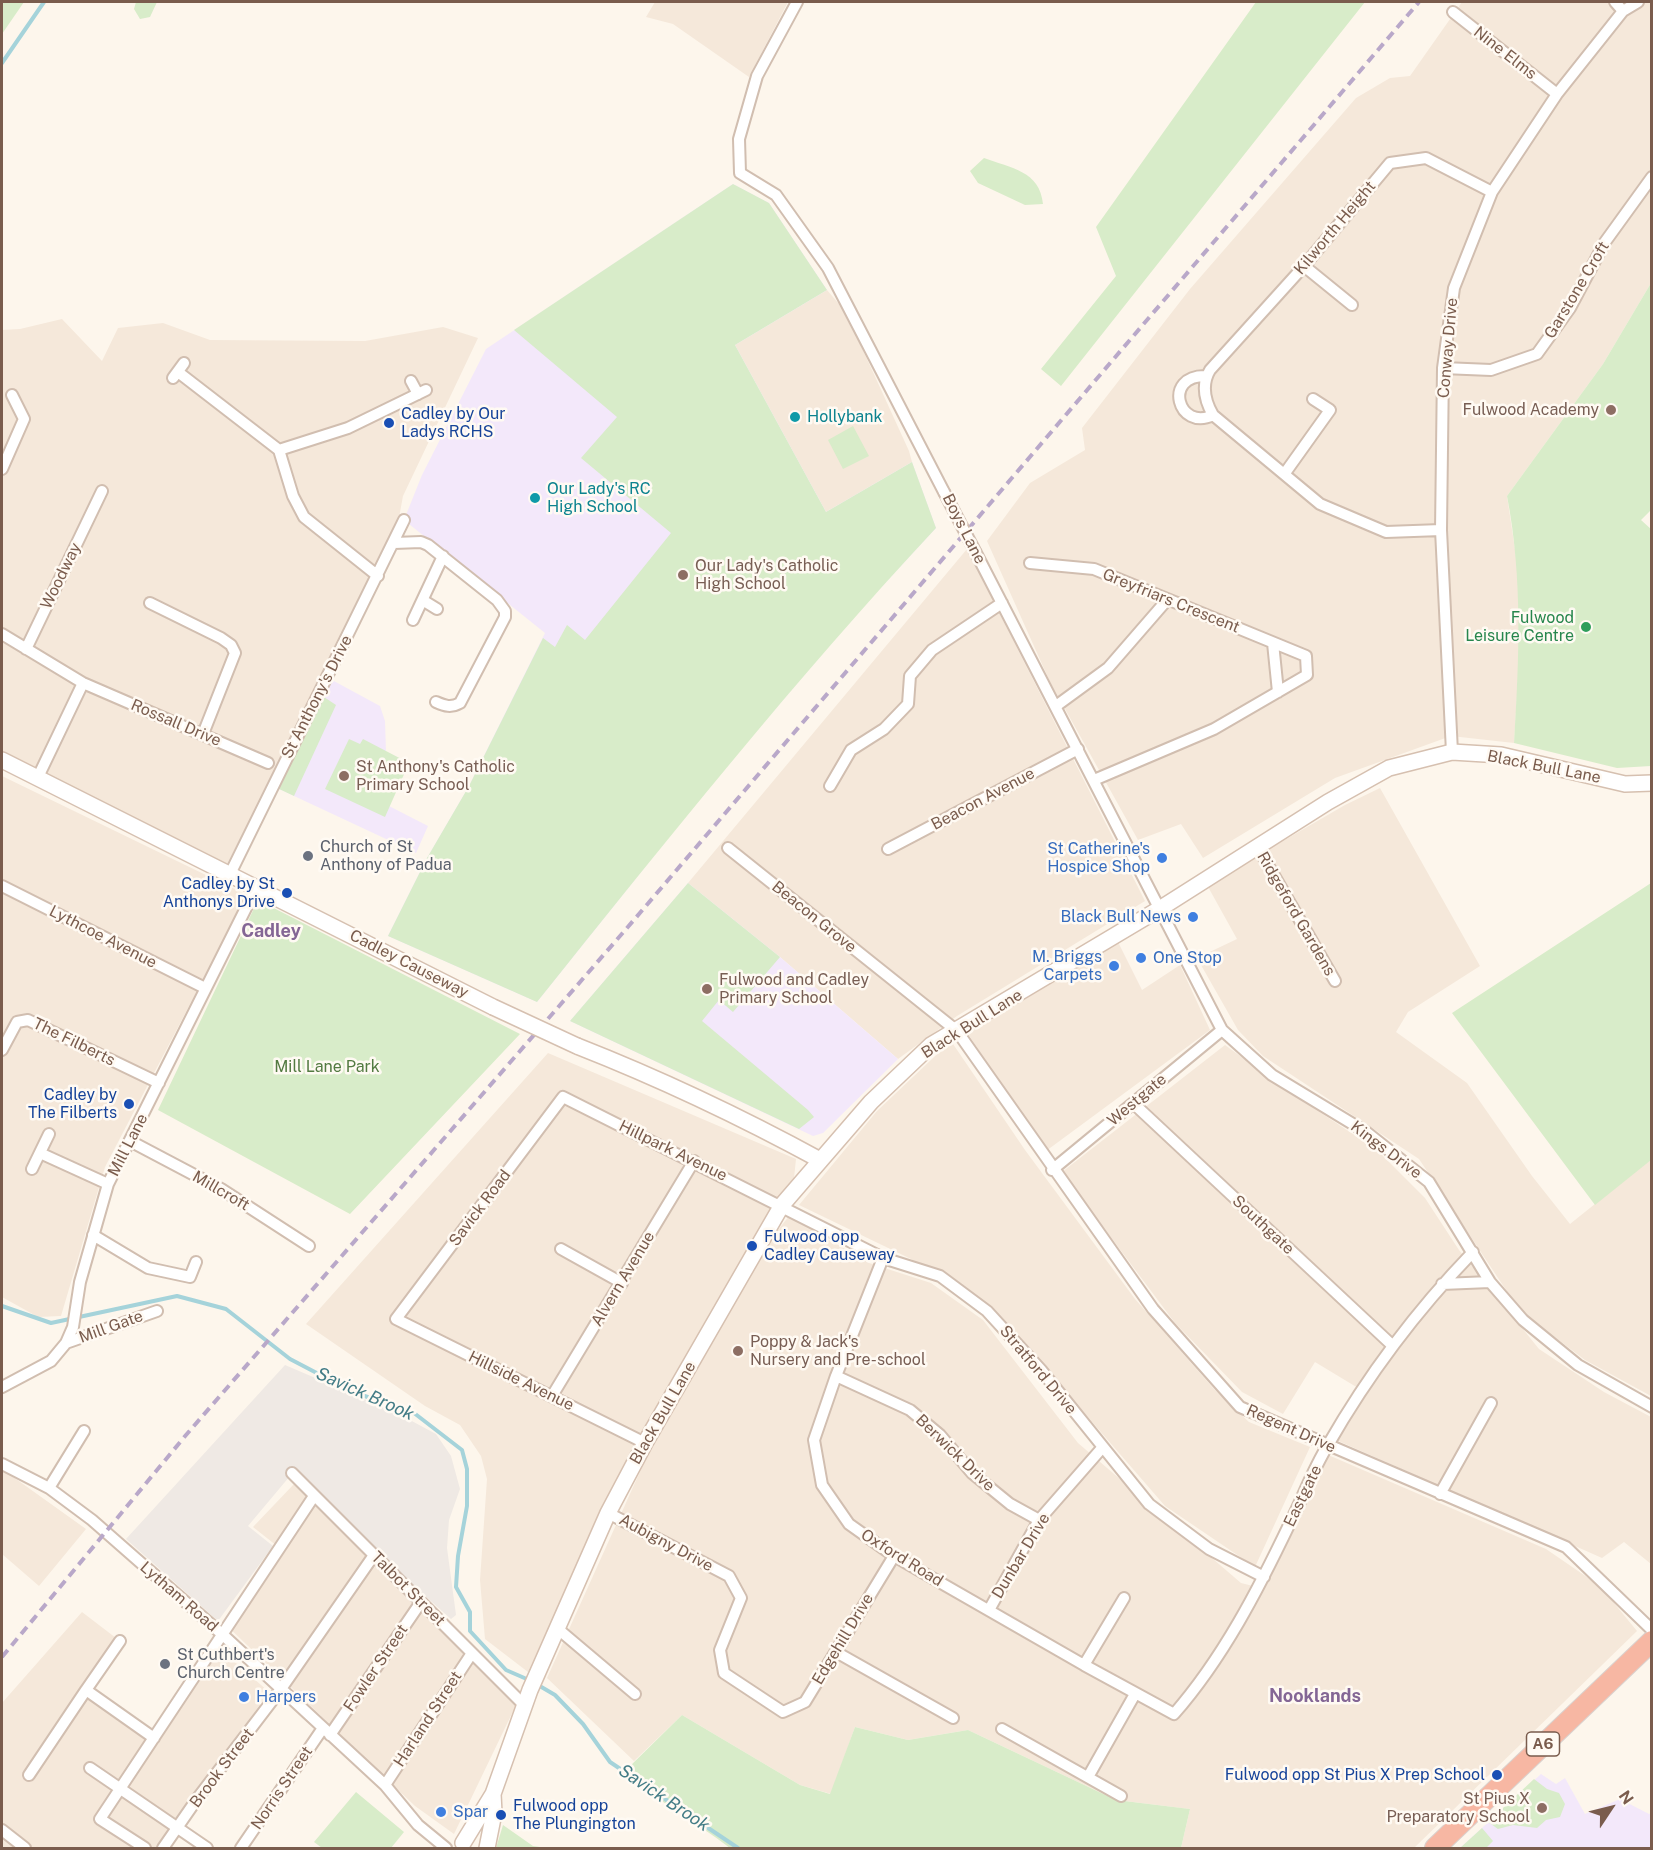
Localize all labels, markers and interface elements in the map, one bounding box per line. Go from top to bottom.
street label: Nine Elms [1470,22,1540,84]
street label: Kilworth Height [1290,177,1380,279]
street label: Garstone Croft [1540,238,1614,342]
street label: Conway Drive [1434,297,1462,399]
place label: Fulwood Academy [1463,400,1599,420]
marker: Fulwood Academy [1604,403,1618,417]
place label: Cadley by Our Ladys RCHS [401,404,506,442]
place label: Hollybank [807,407,882,427]
marker: Hollybank [788,410,802,424]
marker: Cadley by Our Ladys RCHS [382,416,396,430]
place label: Our Lady's RC High School [547,479,651,517]
marker: Our Lady's RC High School [528,491,542,505]
street label: Boys Lane [938,491,990,567]
street label: Woodway [37,540,85,612]
place label: Our Lady's Catholic High School [695,556,838,594]
street label: Greyfriars Crescent [1100,565,1242,637]
marker: Our Lady's Catholic High School [676,568,690,582]
place label: Fulwood Leisure Centre [1465,608,1574,646]
marker: Fulwood Leisure Centre [1579,620,1593,634]
street label: St Anthony's Drive [278,632,356,762]
street label: Rossall Drive [128,695,224,751]
street label: Black Bull Lane [1486,747,1602,787]
place label: St Anthony's Catholic Primary School [356,757,515,795]
street label: Beacon Avenue [928,764,1038,834]
marker: St Anthony's Catholic Primary School [337,769,351,783]
place label: Church of St Anthony of Padua [320,837,452,875]
place label: St Catherine's Hospice Shop [1047,839,1150,877]
marker: Church of St Anthony of Padua [301,849,315,863]
street label: Ridgeford Gardens [1253,849,1339,979]
marker: St Catherine's Hospice Shop [1155,851,1169,865]
place label: Cadley by St Anthonys Drive [163,874,275,912]
street label: Beacon Grove [768,877,860,957]
marker: Cadley by St Anthonys Drive [280,886,294,900]
street label: Lythcoe Avenue [46,902,160,972]
place label: Black Bull News [1060,907,1181,927]
marker: Black Bull News [1186,910,1200,924]
district label: Cadley [241,920,301,942]
street label: Cadley Causeway [346,926,472,1002]
place label: M. Briggs Carpets [1032,947,1102,985]
place label: One Stop [1153,948,1222,968]
marker: One Stop [1134,951,1148,965]
marker: M. Briggs Carpets [1107,959,1121,973]
place label: Fulwood and Cadley Primary School [719,970,869,1008]
marker: Fulwood and Cadley Primary School [700,982,714,996]
street label: Black Bull Lane [918,985,1026,1063]
street label: The Filberts [30,1014,118,1070]
park label: Mill Lane Park [274,1057,380,1077]
street label: Westgate [1104,1070,1170,1130]
place label: Cadley by The Filberts [28,1085,117,1123]
marker: Cadley by The Filberts [122,1097,136,1111]
street label: Mill Lane [104,1110,152,1180]
street label: Hillpark Avenue [616,1116,730,1186]
street label: Kings Drive [1347,1117,1425,1183]
street label: Savick Road [445,1166,515,1250]
street label: Millcroft [189,1167,253,1215]
street label: Southgate [1228,1191,1298,1259]
place label: Fulwood opp Cadley Causeway [764,1227,895,1265]
street label: Alvern Avenue [587,1228,659,1330]
marker: Fulwood opp Cadley Causeway [745,1239,759,1253]
street label: Mill Gate [76,1307,146,1347]
street label: Stratford Drive [995,1322,1081,1418]
place label: Poppy & Jack's Nursery and Pre-school [750,1332,926,1370]
marker: Poppy & Jack's Nursery and Pre-school [731,1344,745,1358]
street label: Hillside Avenue [465,1347,577,1415]
street label: Black Bull Lane [626,1358,700,1468]
water label: Savick Brook [313,1363,417,1425]
street label: Regent Drive [1243,1401,1339,1457]
street label: Berwick Drive [911,1410,999,1496]
street label: Eastgate [1280,1462,1326,1530]
street label: Aubigny Drive [616,1510,716,1576]
street label: Dunbar Drive [988,1510,1054,1602]
street label: Oxford Road [857,1525,947,1591]
street label: Talbot Street [367,1548,449,1630]
street label: Lytham Road [136,1558,222,1636]
street label: Edgehill Drive [808,1590,878,1688]
street label: Fowler Street [340,1621,412,1715]
place label: St Cuthbert's Church Centre [177,1645,285,1683]
marker: St Cuthbert's Church Centre [158,1657,172,1671]
street label: Harland Street [390,1668,466,1770]
district label: Nooklands [1269,1685,1361,1707]
place label: Harpers [256,1687,316,1707]
marker: Harpers [237,1690,251,1704]
street label: Brook Street [186,1724,258,1812]
road number: A6 [1526,1732,1560,1756]
street label: Norris Street [247,1743,317,1833]
water label: Savick Brook [614,1760,714,1836]
place label: Fulwood opp St Pius X Prep School [1225,1765,1485,1785]
marker: Fulwood opp St Pius X Prep School [1490,1768,1504,1782]
north arrow [1581,1778,1641,1838]
text: N [1615,1787,1638,1808]
place label: St Pius X Preparatory School [1386,1789,1530,1827]
place label: Fulwood opp The Plungington [513,1796,636,1834]
marker: St Pius X Preparatory School [1535,1801,1549,1815]
place label: Spar [453,1802,488,1822]
marker: Spar [434,1805,448,1819]
marker: Fulwood opp The Plungington [494,1808,508,1822]

